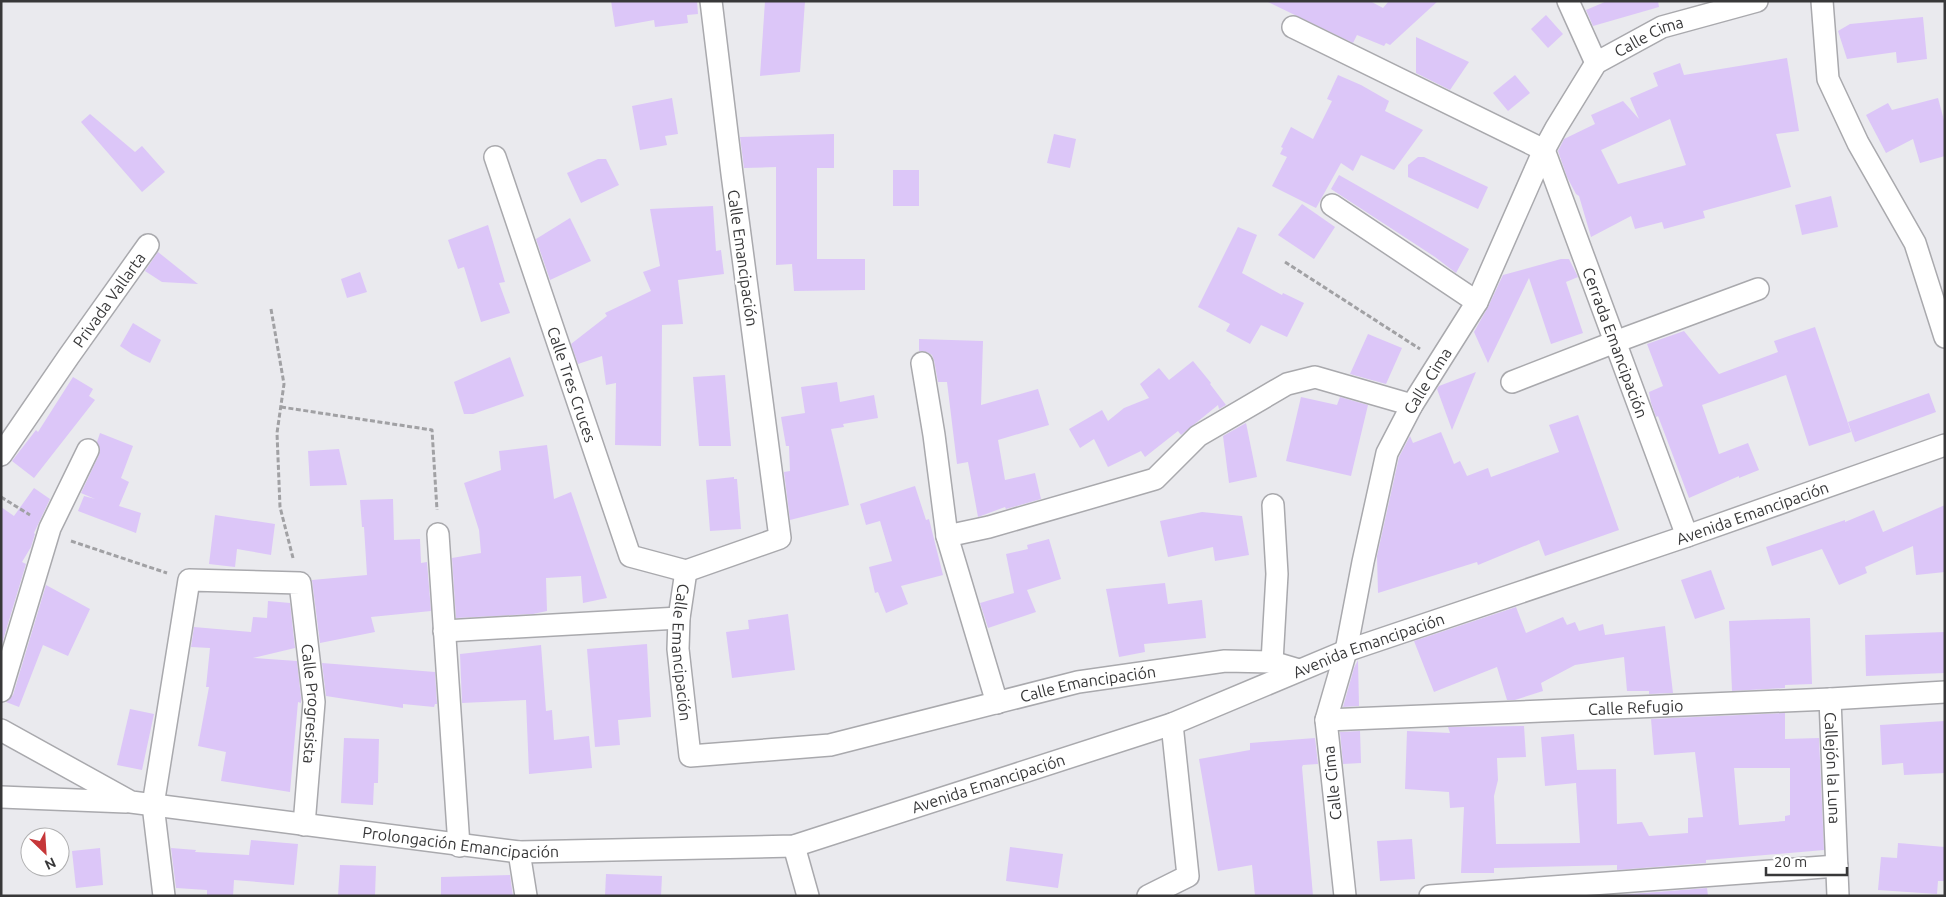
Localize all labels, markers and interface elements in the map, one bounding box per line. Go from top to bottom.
street label: Calle Cima [1611,13,1685,60]
street label: Calle Emancipación [724,189,762,327]
street label: Privada Vallarta [69,249,149,351]
street label: Cerrada Emancipación [1579,265,1651,420]
street label: Calle Tres Cruces [544,324,600,445]
street label: Calle Cima [1400,344,1455,417]
street label: Avenida Emancipación [1674,478,1831,548]
street label: Calle Emancipación [669,583,695,722]
street label: Avenida Emancipación [1290,609,1447,681]
street label: Calle Progresista [298,643,323,764]
street label: Calle Emancipación [1018,662,1157,705]
street label: Calle Refugio [1588,696,1684,718]
street label: Callejón la Luna [1822,712,1844,824]
street label: Calle Cima [1319,745,1345,821]
street label: Avenida Emancipación [909,750,1067,816]
street label: Prolongación Emancipación [361,823,559,861]
north arrow [20,827,70,877]
scale bar [1766,844,1847,876]
text: 20 m [1774,853,1807,870]
text: N [42,854,59,873]

